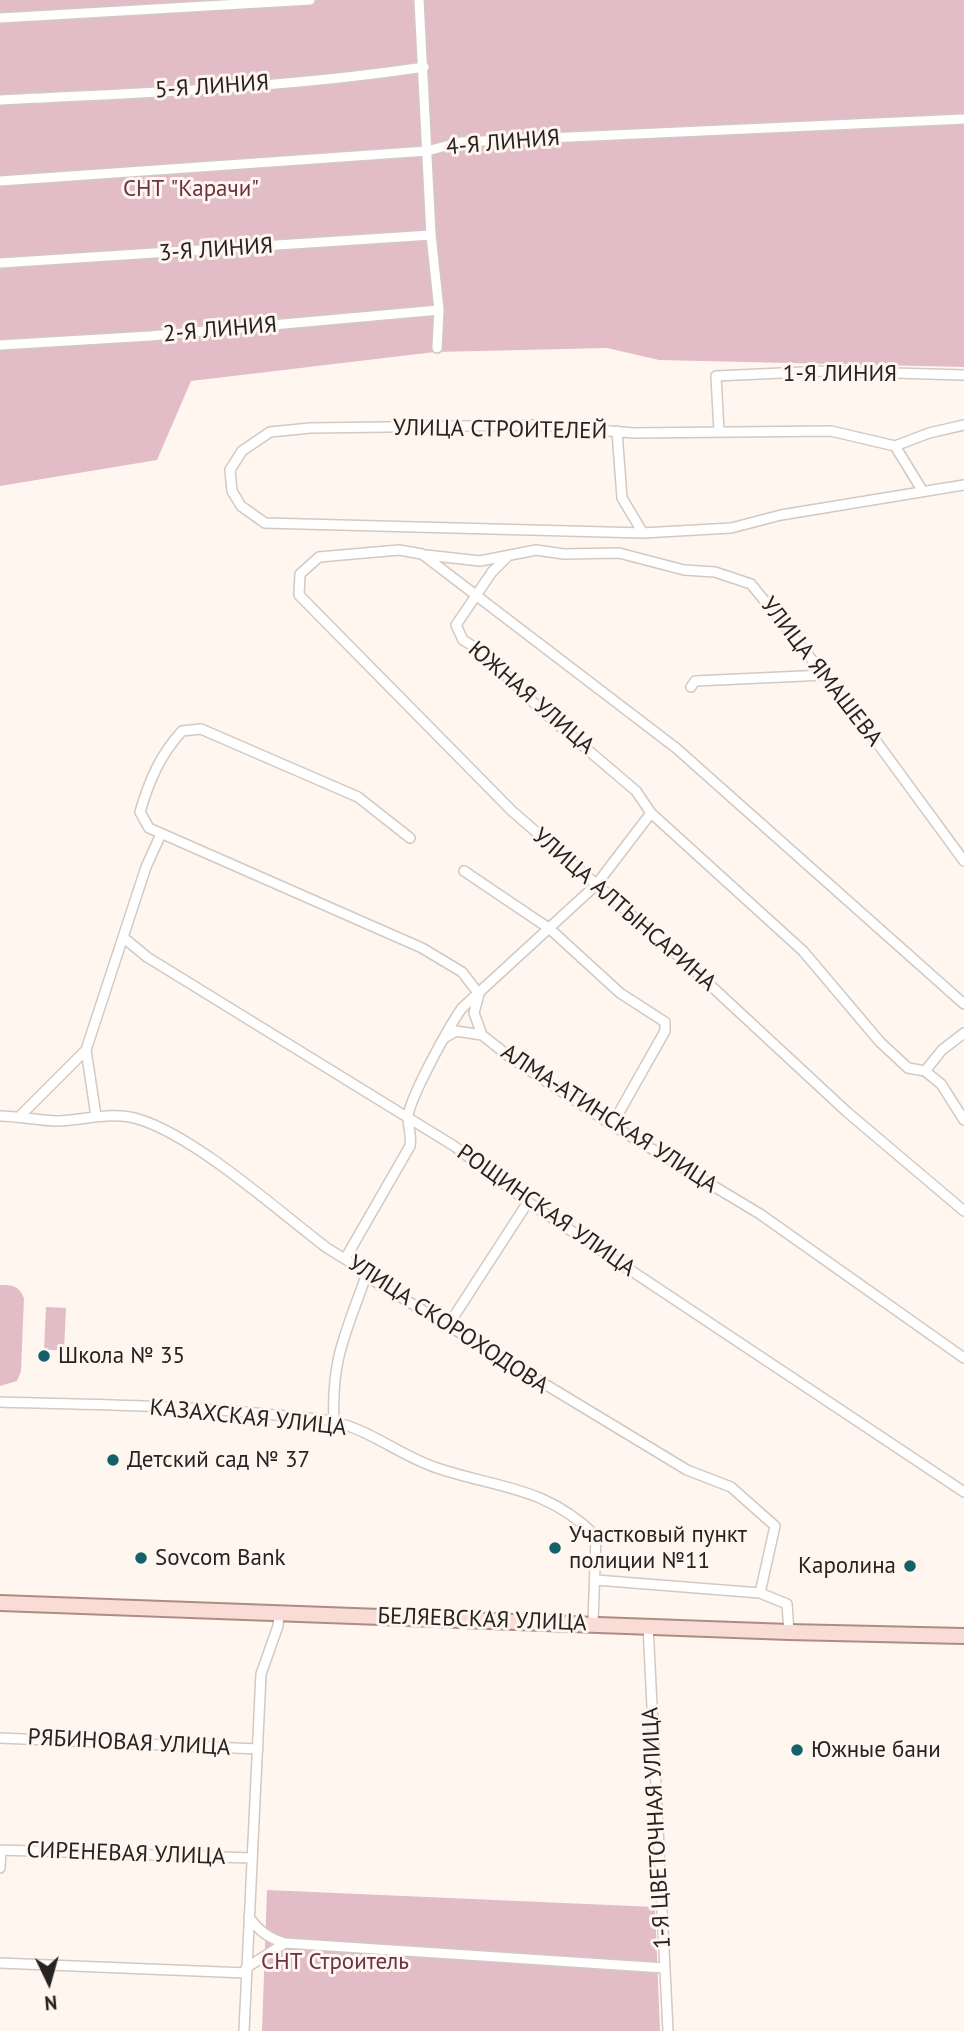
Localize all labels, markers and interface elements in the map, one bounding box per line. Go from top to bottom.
street label: 5-Я ЛИНИЯ [154,69,270,105]
street label: 4-Я ЛИНИЯ [445,124,561,162]
park label: СНТ "Карачи" [123,175,259,203]
street label: 3-Я ЛИНИЯ [158,232,274,268]
street label: 2-Я ЛИНИЯ [162,311,278,349]
street label: 1-Я ЛИНИЯ [783,360,897,388]
street label: УЛИЦА СТРОИТЕЛЕЙ [393,414,607,446]
street label: УЛИЦА ЯМАШЕВА [754,592,888,752]
street label: ЮЖНАЯ УЛИЦА [462,636,600,760]
street label: УЛИЦА АЛТЫНСАРИНА [526,823,722,997]
street label: АЛМА-АТИНСКАЯ УЛИЦА [496,1039,722,1199]
street label: РОЩИНСКАЯ УЛИЦА [451,1139,641,1283]
street label: УЛИЦА СКОРОХОДОВА [343,1250,553,1400]
place label: Школа № 35 [58,1342,185,1370]
marker: Школа № 35 [36,1348,52,1364]
street label: КАЗАХСКАЯ УЛИЦА [148,1394,348,1442]
place label: Детский сад № 37 [127,1446,310,1474]
marker: Детский сад № 37 [105,1452,121,1468]
place label: Участковый пункт полиции №11 [569,1521,747,1575]
marker: Участковый пункт полиции №11 [547,1540,563,1556]
place label: Sovcom Bank [155,1544,286,1572]
marker: Sovcom Bank [133,1550,149,1566]
place label: Каролина [798,1552,896,1580]
marker: Каролина [902,1558,918,1574]
street label: БЕЛЯЕВСКАЯ УЛИЦА [377,1603,587,1637]
street label: 1-Я ЦВЕТОЧНАЯ УЛИЦА [637,1706,677,1950]
street label: РЯБИНОВАЯ УЛИЦА [27,1724,231,1762]
place label: Южные бани [811,1736,941,1764]
marker: Южные бани [789,1742,805,1758]
street label: СИРЕНЕВАЯ УЛИЦА [26,1837,226,1871]
north arrow [14,1947,84,2017]
park label: СНТ Строитель [261,1948,409,1976]
text: N [44,1990,58,2015]

